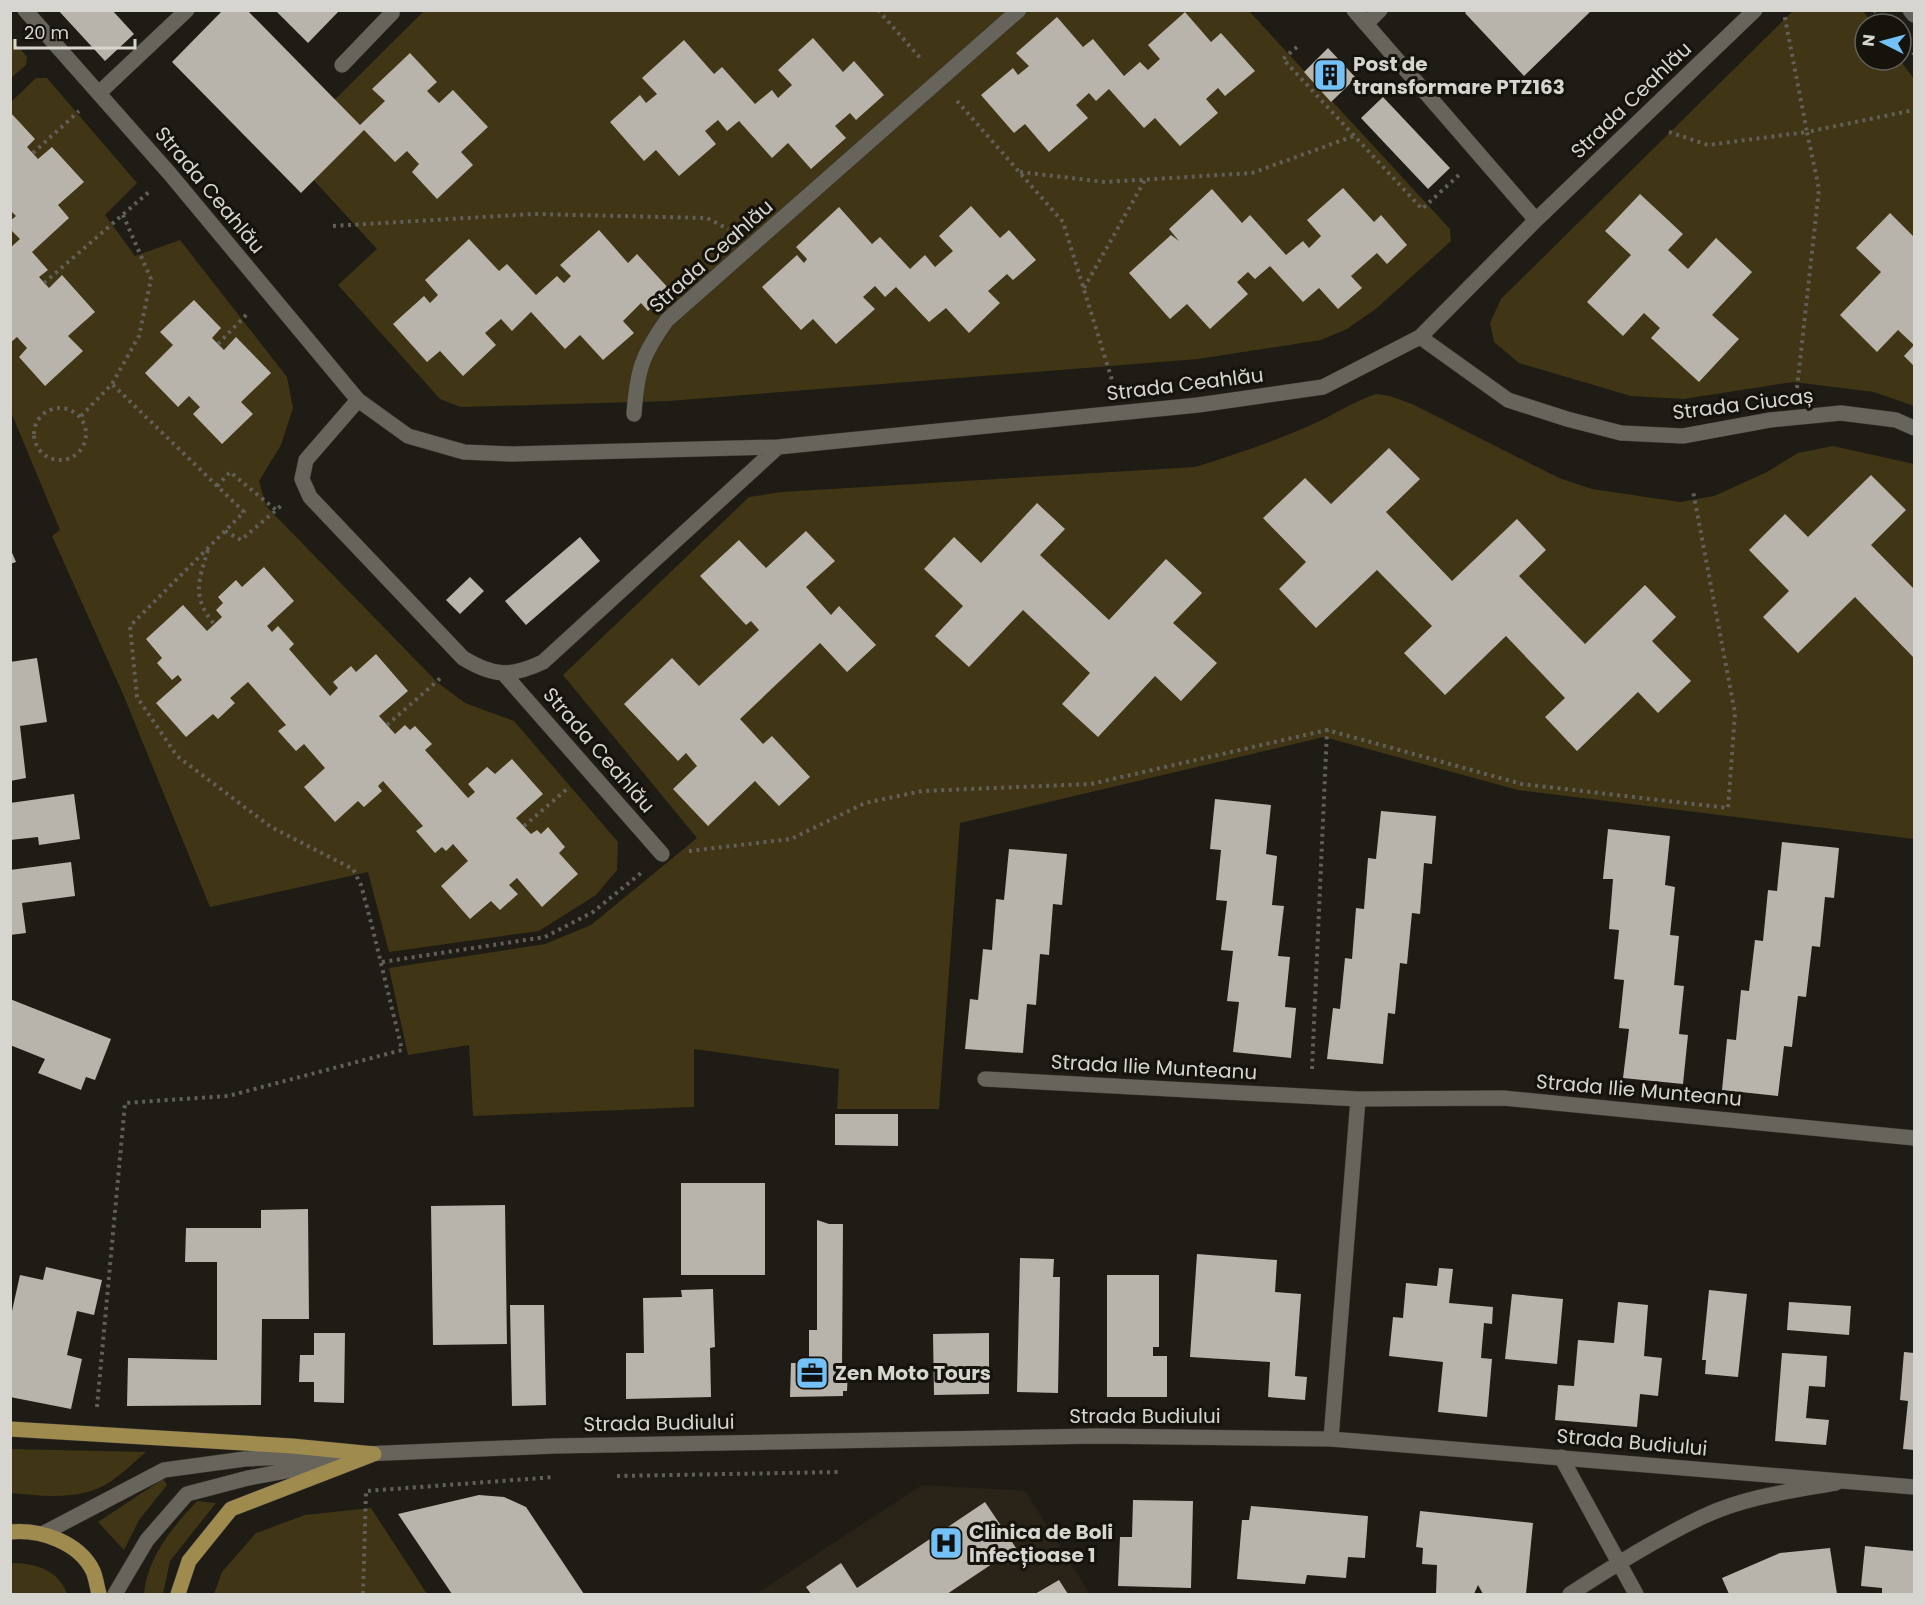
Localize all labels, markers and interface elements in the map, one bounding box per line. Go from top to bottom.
scale bar [15,12,135,50]
north arrow [1853,12,1913,72]
text: 20 m [24,20,69,45]
text: N [1857,33,1881,48]
street label: Strada Ceahlău [1565,35,1697,165]
place label: Post de transformare PTZ163 [1353,50,1565,101]
building icon: Post de transformare PTZ163 [1312,57,1348,93]
street label: Strada Ceahlău [149,121,271,259]
street label: Strada Ceahlău [643,193,779,319]
street label: Strada Ceahlău [1105,360,1265,408]
street label: Strada Ciucaș [1671,381,1815,427]
street label: Strada Ceahlău [537,681,661,819]
street label: Strada Ilie Munteanu [1050,1048,1258,1086]
street label: Strada Ilie Munteanu [1535,1067,1743,1113]
office icon: Zen Moto Tours [794,1355,830,1391]
place label: Zen Moto Tours [835,1359,991,1387]
street label: Strada Budiului [1069,1402,1221,1430]
street label: Strada Budiului [583,1408,735,1438]
street label: Strada Budiului [1555,1421,1709,1463]
place label: Clinica de Boli Infecțioase 1 [969,1518,1113,1569]
hospital icon: Clinica de Boli Infecțioase 1 [928,1525,964,1561]

